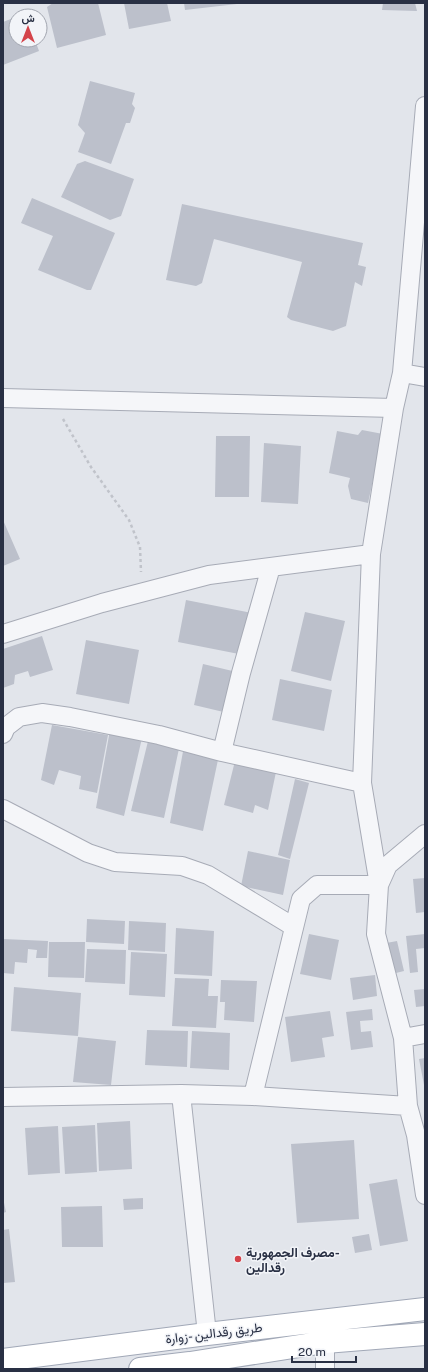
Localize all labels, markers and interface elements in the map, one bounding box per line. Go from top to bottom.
north arrow [8,8,48,48]
text: ش [21,12,35,25]
place label: مصرف الجمهورية- رقدالين [246,1245,340,1276]
marker: مصرف الجمهورية- رقدالين [233,1254,243,1264]
street label: طريق رقدالين -زوارة [165,1320,263,1347]
scale bar [292,1338,356,1364]
text: 20 m [298,1345,326,1359]

